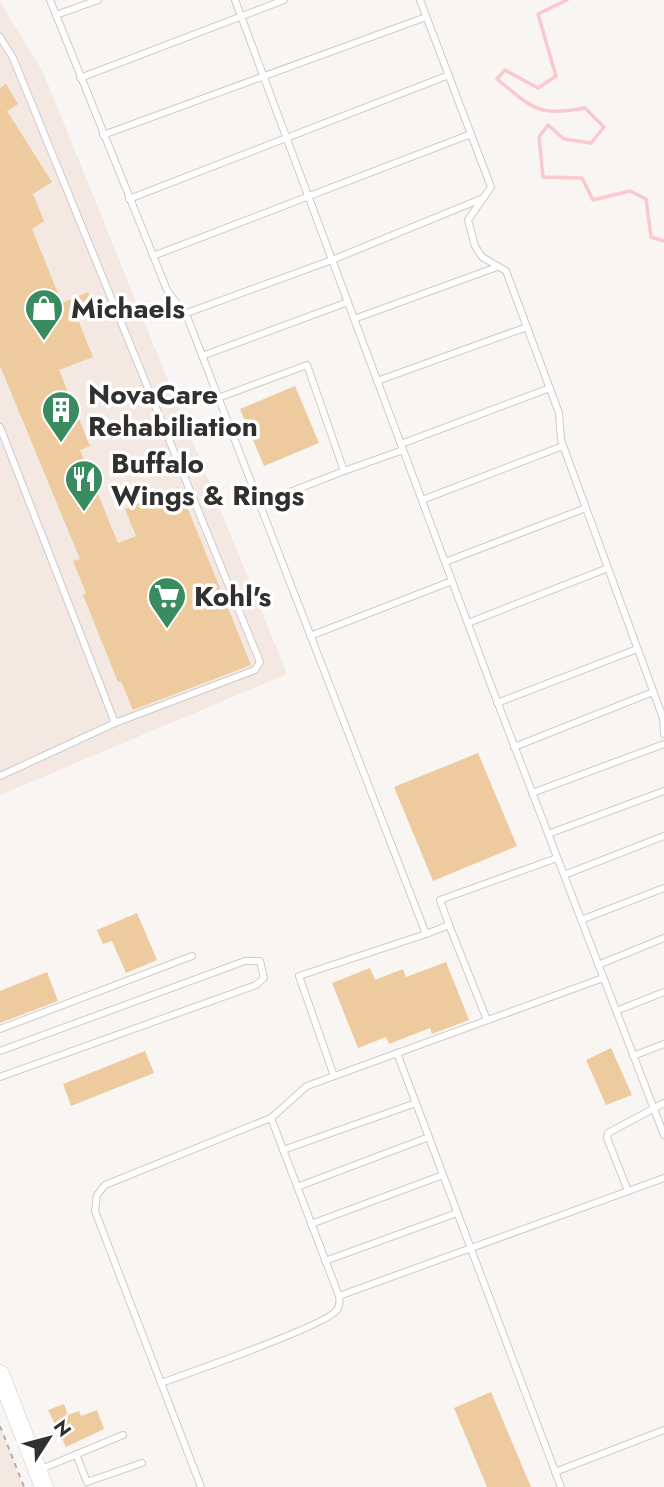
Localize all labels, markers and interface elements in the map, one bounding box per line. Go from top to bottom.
shop icon: Michaels [23,287,65,342]
place label: Michaels [71,288,185,329]
place label: NovaCare Rehabiliation [88,374,258,447]
building icon: NovaCare Rehabiliation [40,389,82,444]
place label: Buffalo Wings & Rings [111,443,304,516]
restaurant icon: Buffalo Wings & Rings [63,458,105,513]
supermarket icon: Kohl's [146,575,188,630]
place label: Kohl's [194,576,272,617]
north arrow [14,1403,84,1473]
text: N [47,1414,78,1442]

